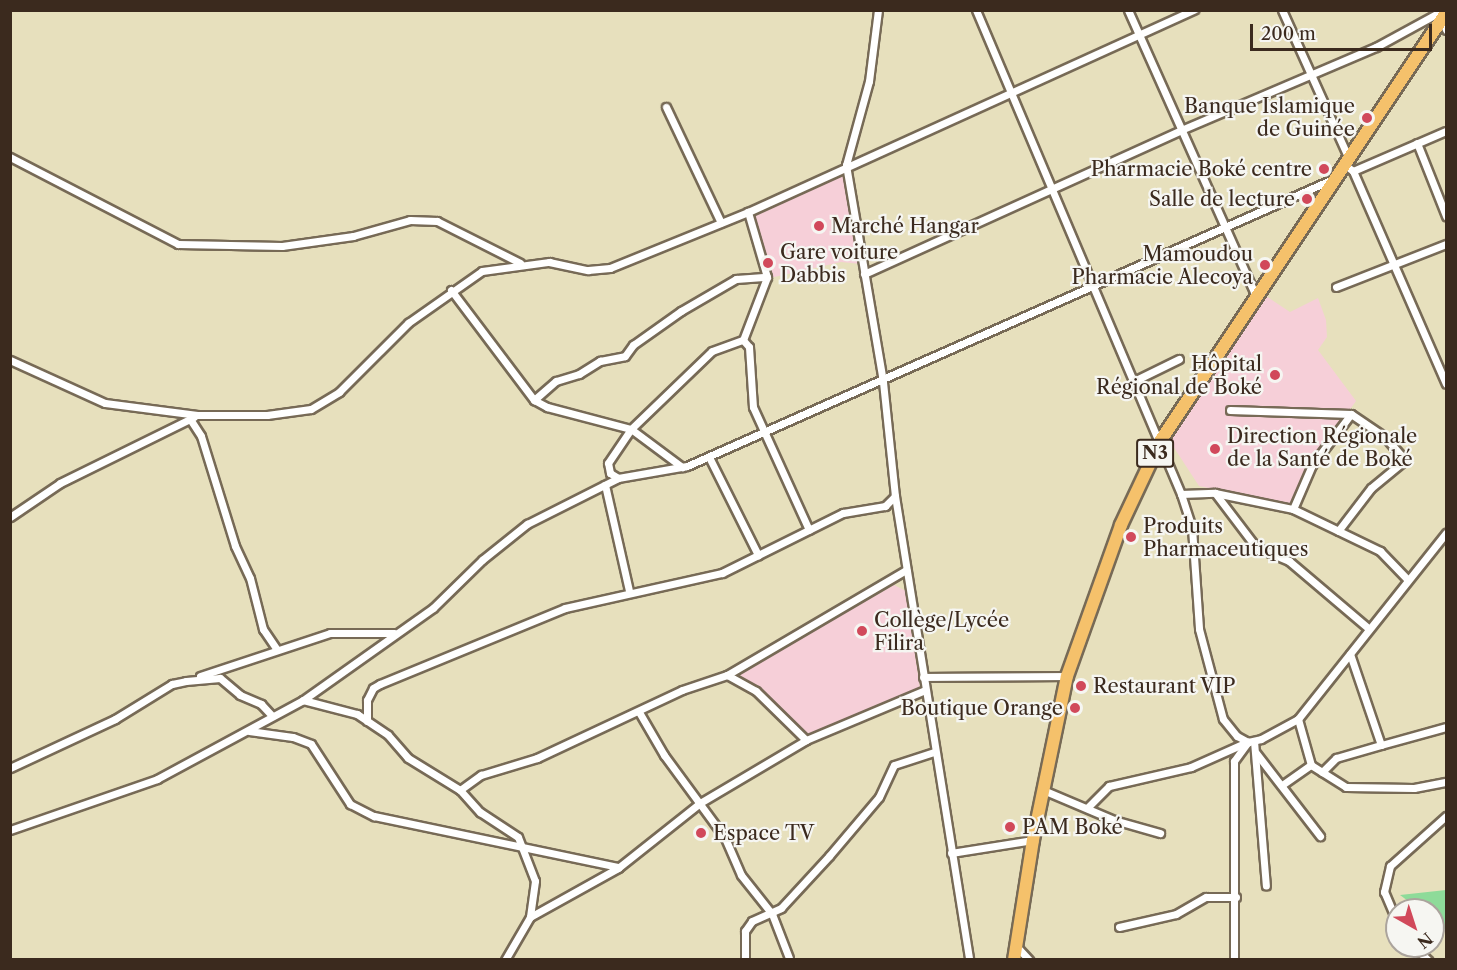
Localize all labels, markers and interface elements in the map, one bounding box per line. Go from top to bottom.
scale bar [1253,12,1434,50]
text: 200 m [1261,23,1316,45]
place label: Banque Islamique de Guinée [1184,94,1355,141]
marker: Banque Islamique de Guinée [1360,111,1374,125]
place label: Pharmacie Boké centre [1091,157,1312,181]
marker: Pharmacie Boké centre [1317,162,1331,176]
place label: Salle de lecture [1149,187,1295,211]
marker: Salle de lecture [1300,192,1314,206]
place label: Marché Hangar [831,214,979,238]
marker: Marché Hangar [812,219,826,233]
place label: Gare voiture Dabbis [780,240,899,287]
place label: Mamoudou Pharmacie Alecoya [1071,242,1253,289]
marker: Gare voiture Dabbis [761,256,775,270]
marker: Mamoudou Pharmacie Alecoya [1258,258,1272,272]
place label: Hôpital Régional de Boké [1096,352,1262,399]
marker: Hôpital Régional de Boké [1266,366,1284,384]
place label: Direction Régionale de la Santé de Boké [1227,425,1417,472]
road number: N3 [1136,438,1174,468]
marker: Direction Régionale de la Santé de Boké [1208,442,1222,456]
place label: Produits Pharmaceutiques [1143,514,1308,561]
marker: Produits Pharmaceutiques [1124,530,1138,544]
place label: Collège/Lycée Filira [874,608,1009,655]
marker: Collège/Lycée Filira [855,624,869,638]
place label: Restaurant VIP [1093,674,1236,698]
marker: Restaurant VIP [1074,679,1088,693]
place label: Boutique Orange [901,696,1063,720]
marker: Boutique Orange [1068,701,1082,715]
place label: PAM Boké [1022,815,1123,839]
marker: PAM Boké [1003,820,1017,834]
place label: Espace TV [713,821,815,845]
marker: Espace TV [694,826,708,840]
north arrow [1385,898,1445,958]
text: N [1413,928,1437,953]

